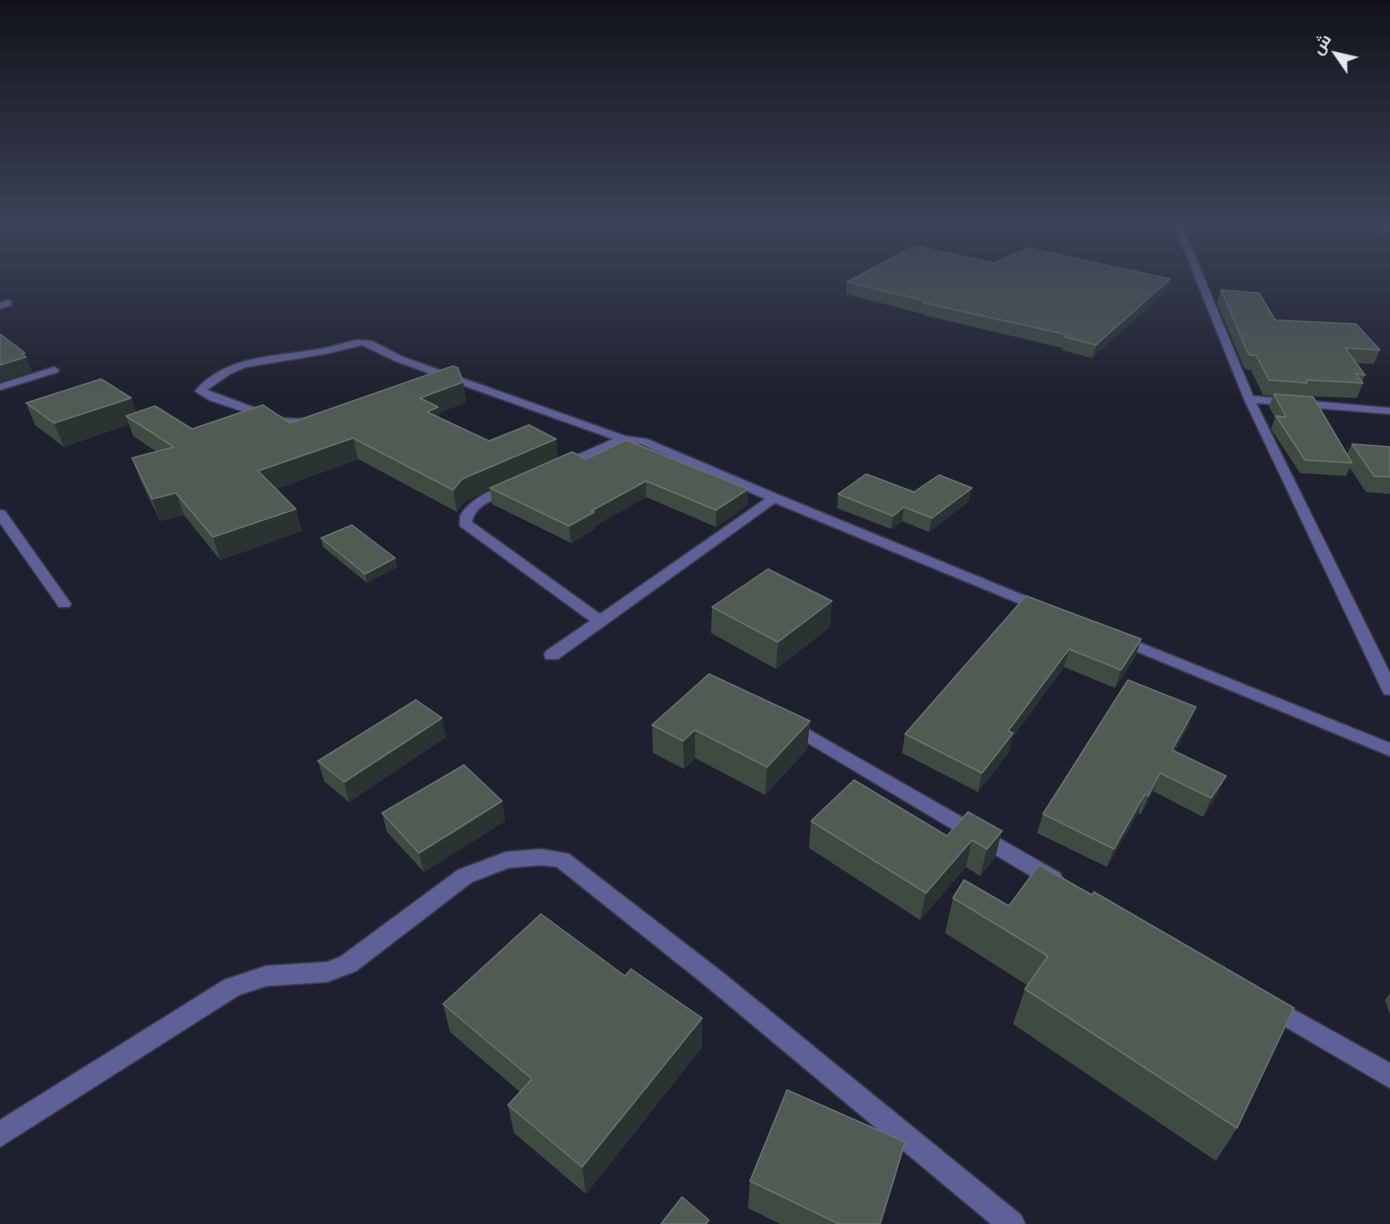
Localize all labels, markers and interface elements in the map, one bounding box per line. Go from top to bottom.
north arrow [1306,24,1366,84]
text: ش [1305,29,1337,59]

